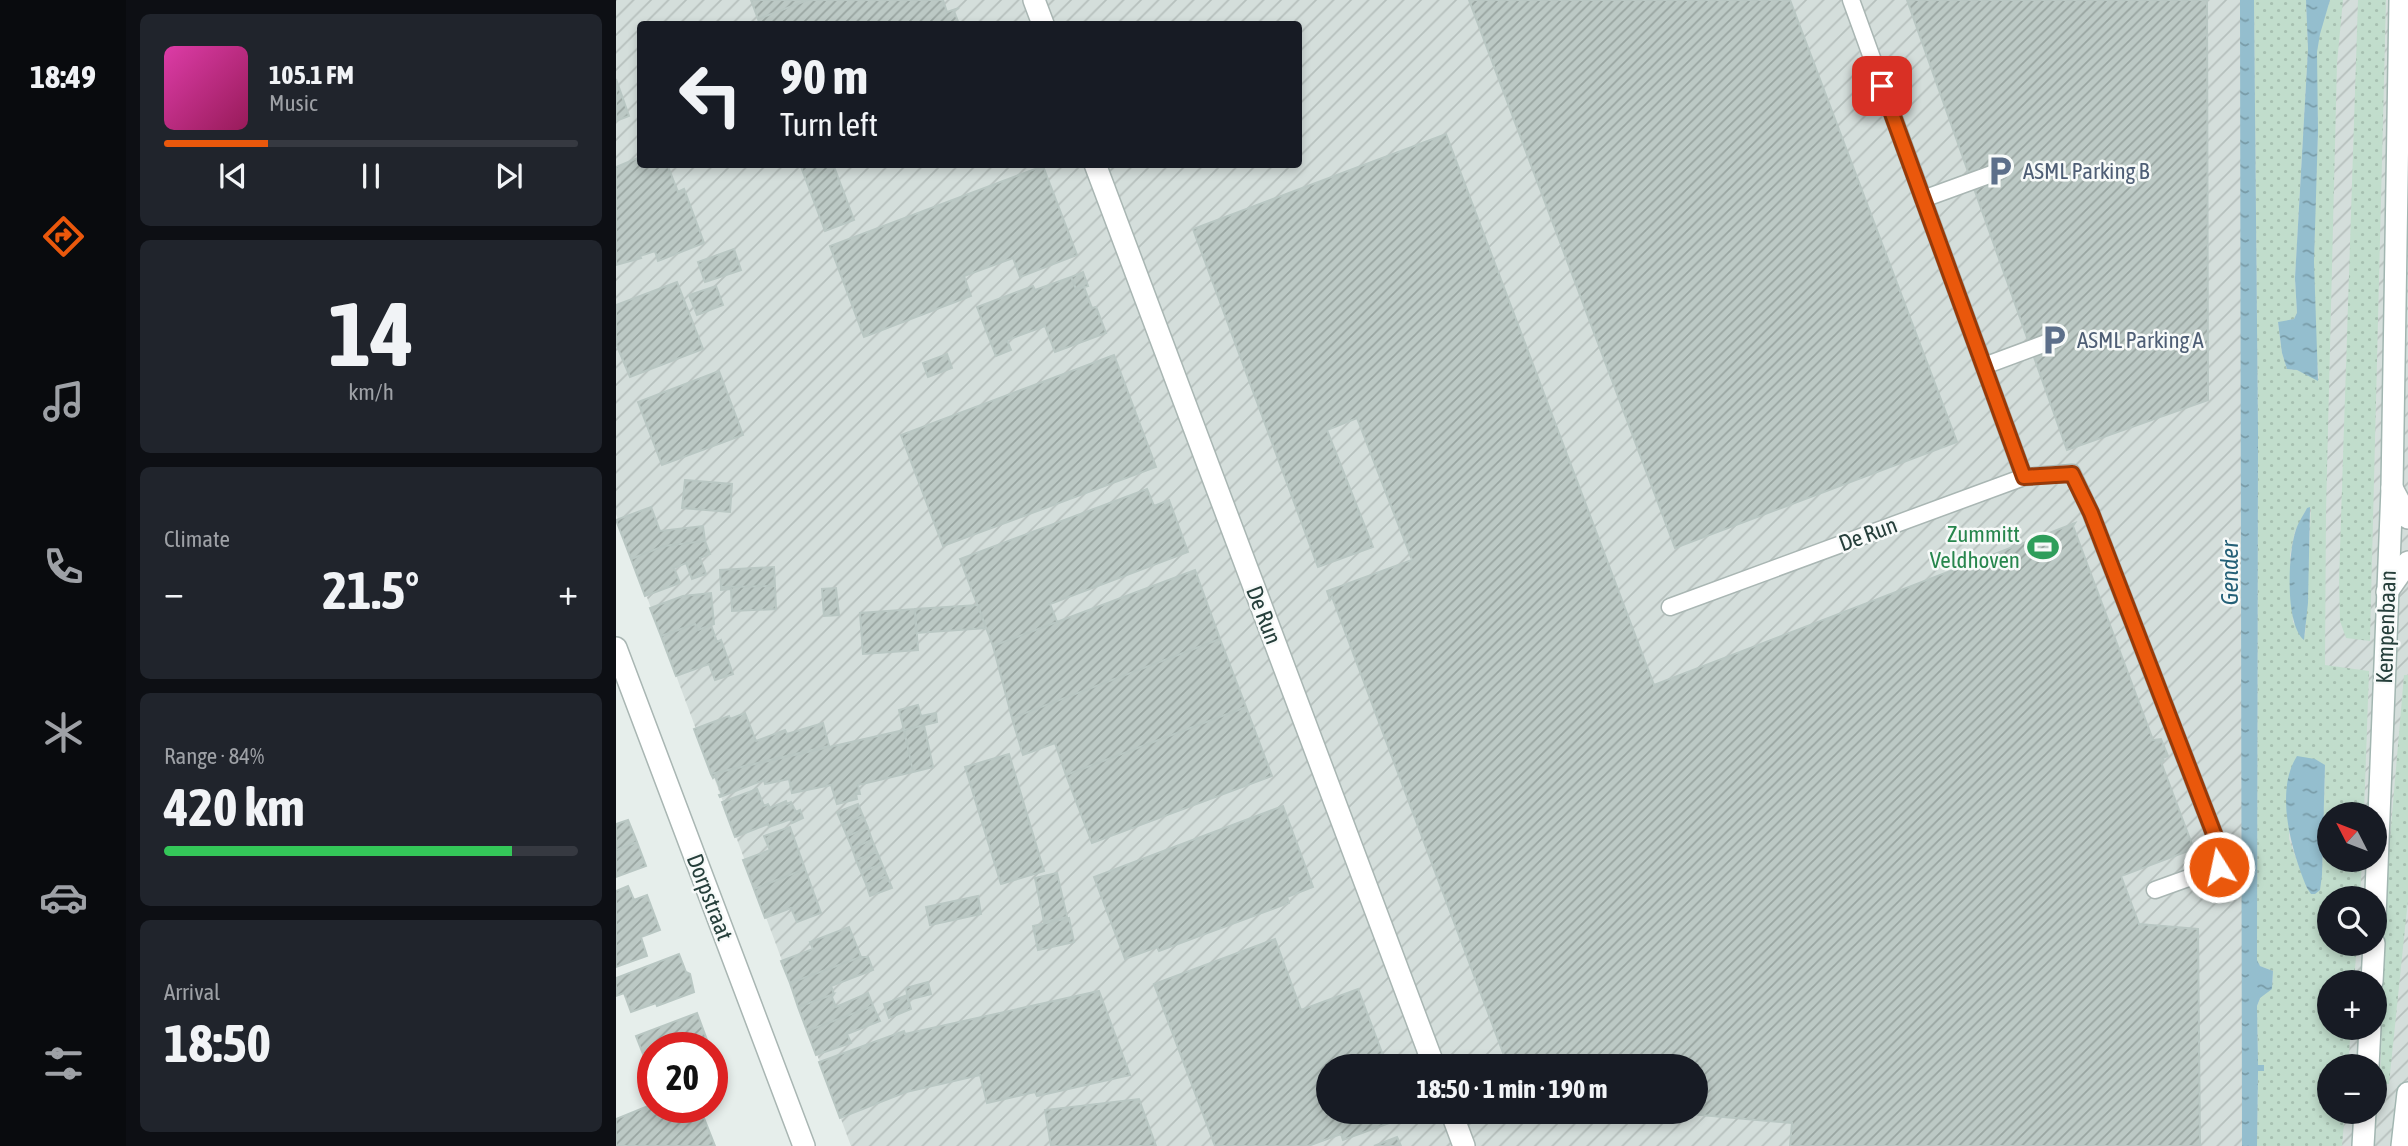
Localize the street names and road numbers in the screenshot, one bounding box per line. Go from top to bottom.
street label: De Run [1835,511,1901,557]
street label: Kempenbaan [2371,570,2401,684]
street label: De Run [1241,582,1287,648]
street label: Dorpstraat [682,850,738,944]

